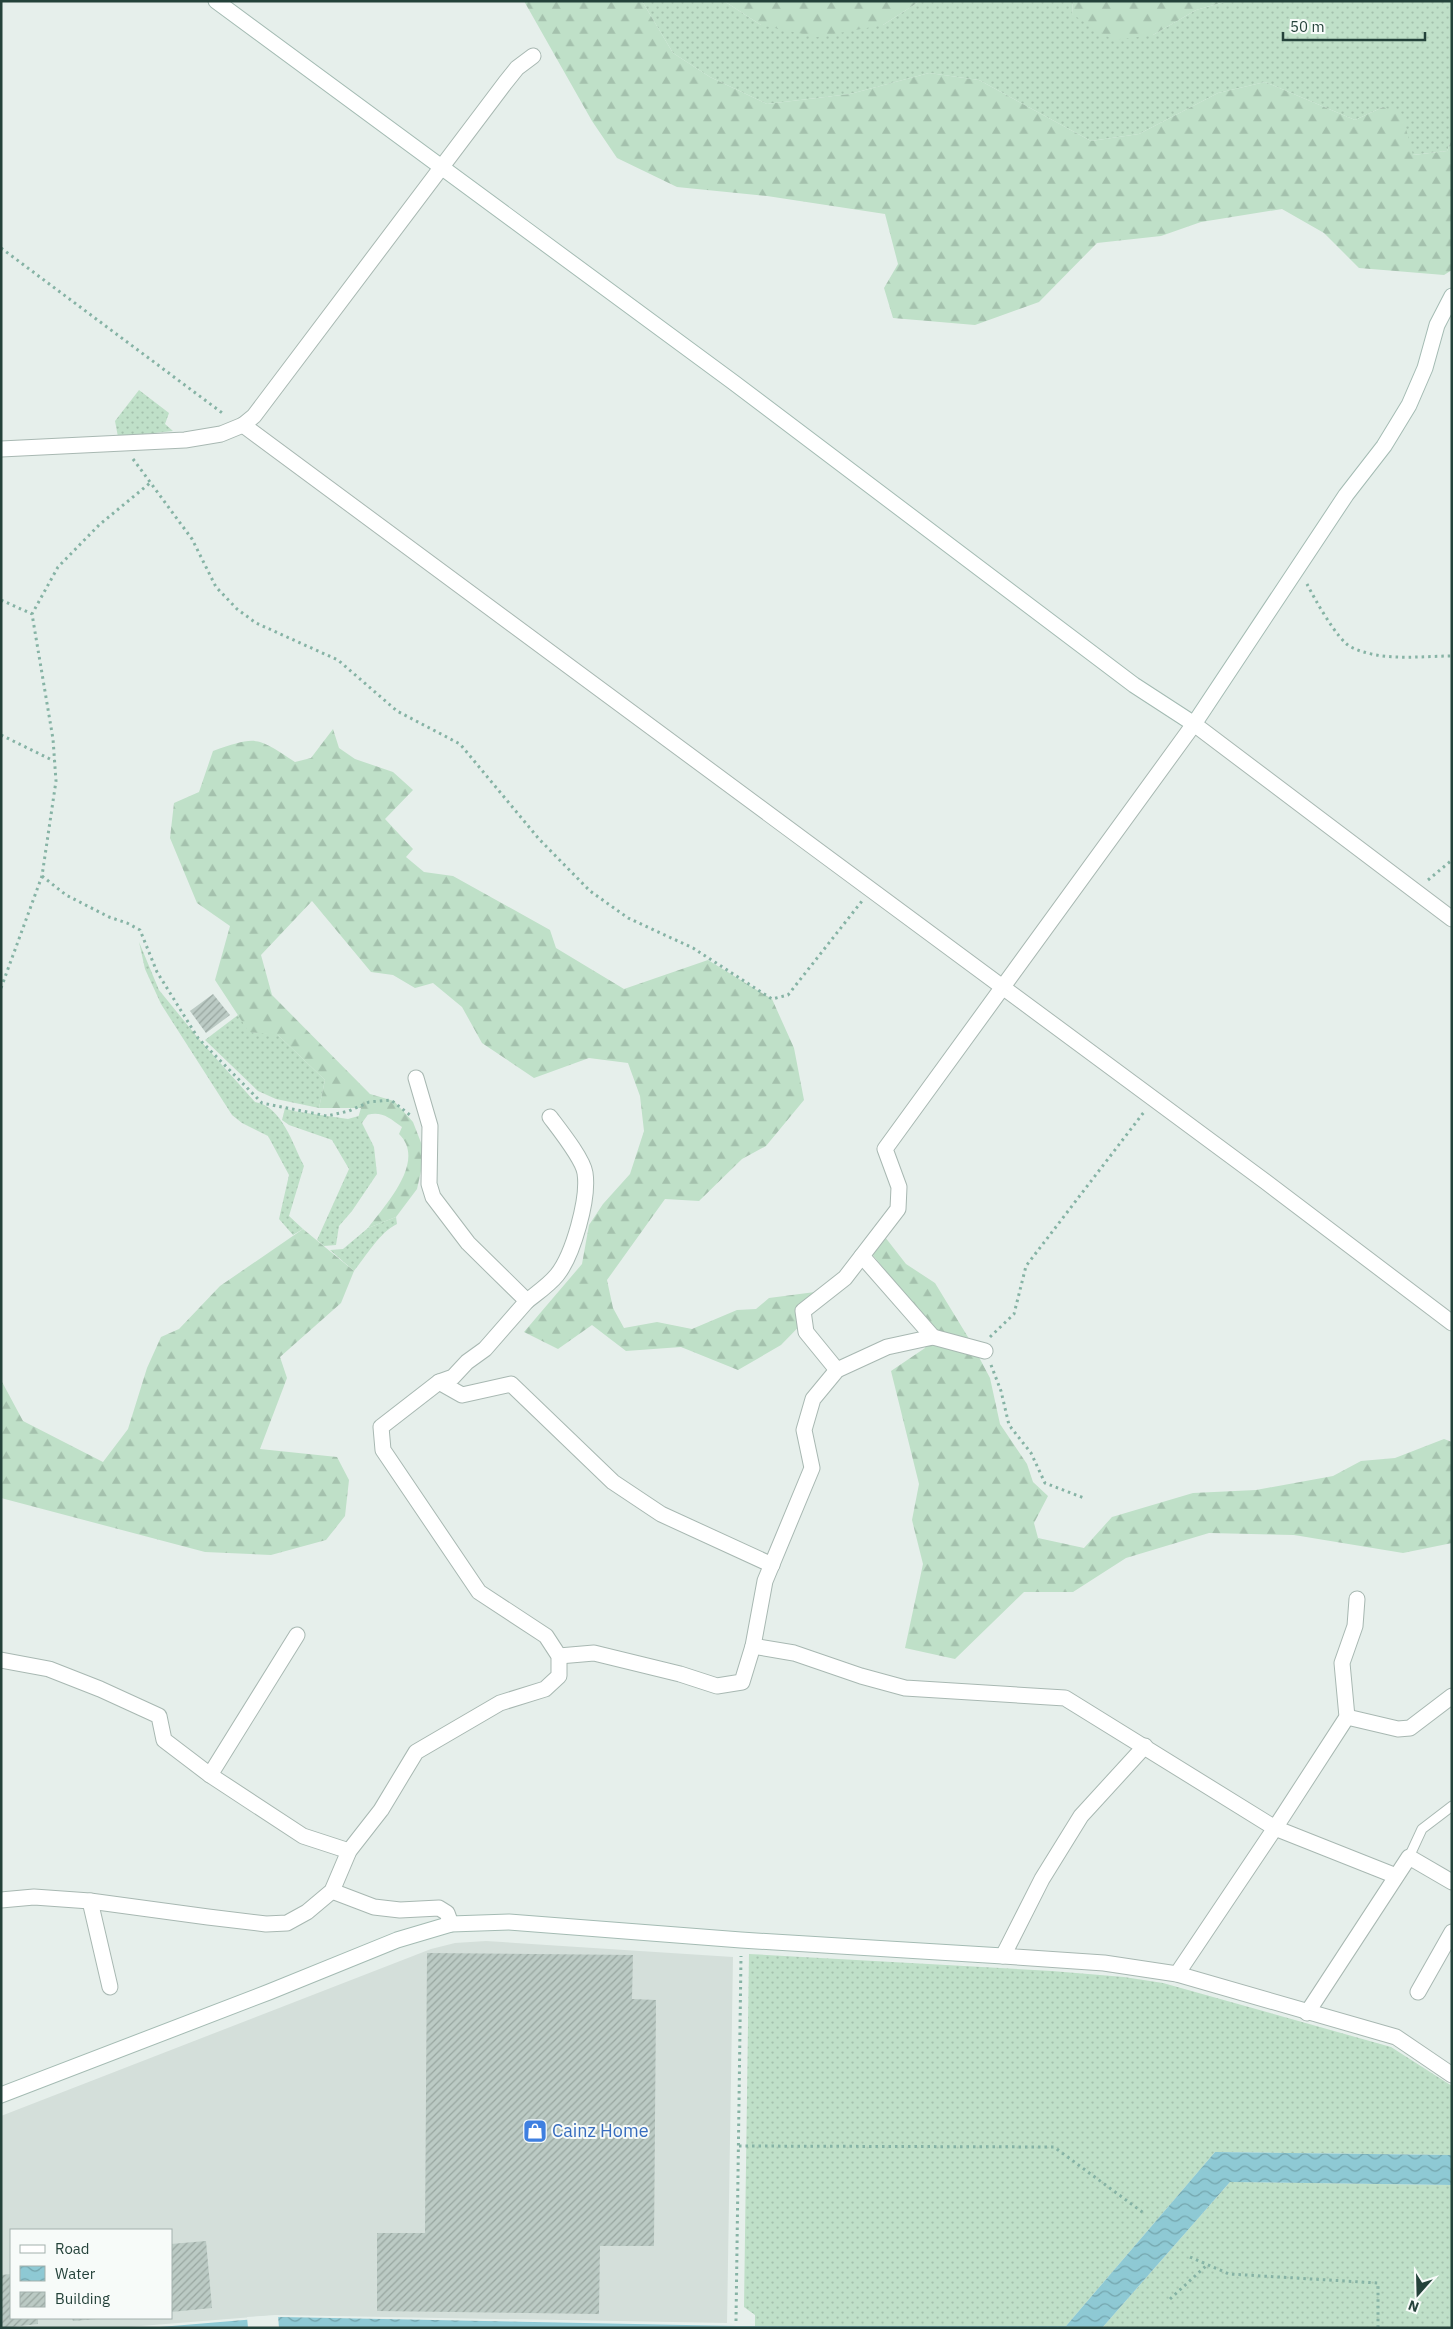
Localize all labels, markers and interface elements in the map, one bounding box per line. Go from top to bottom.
scale bar [1283,10,1426,42]
text: 50 m [1290,17,1325,36]
shop icon: Cainz Home [522,2118,548,2144]
place label: Cainz Home [552,2119,649,2142]
legend [10,2229,172,2319]
text: Road [55,2239,90,2258]
text: Water [55,2264,96,2283]
north arrow [1393,2269,1443,2319]
text: Building [55,2289,110,2308]
text: N [1406,2296,1421,2316]

